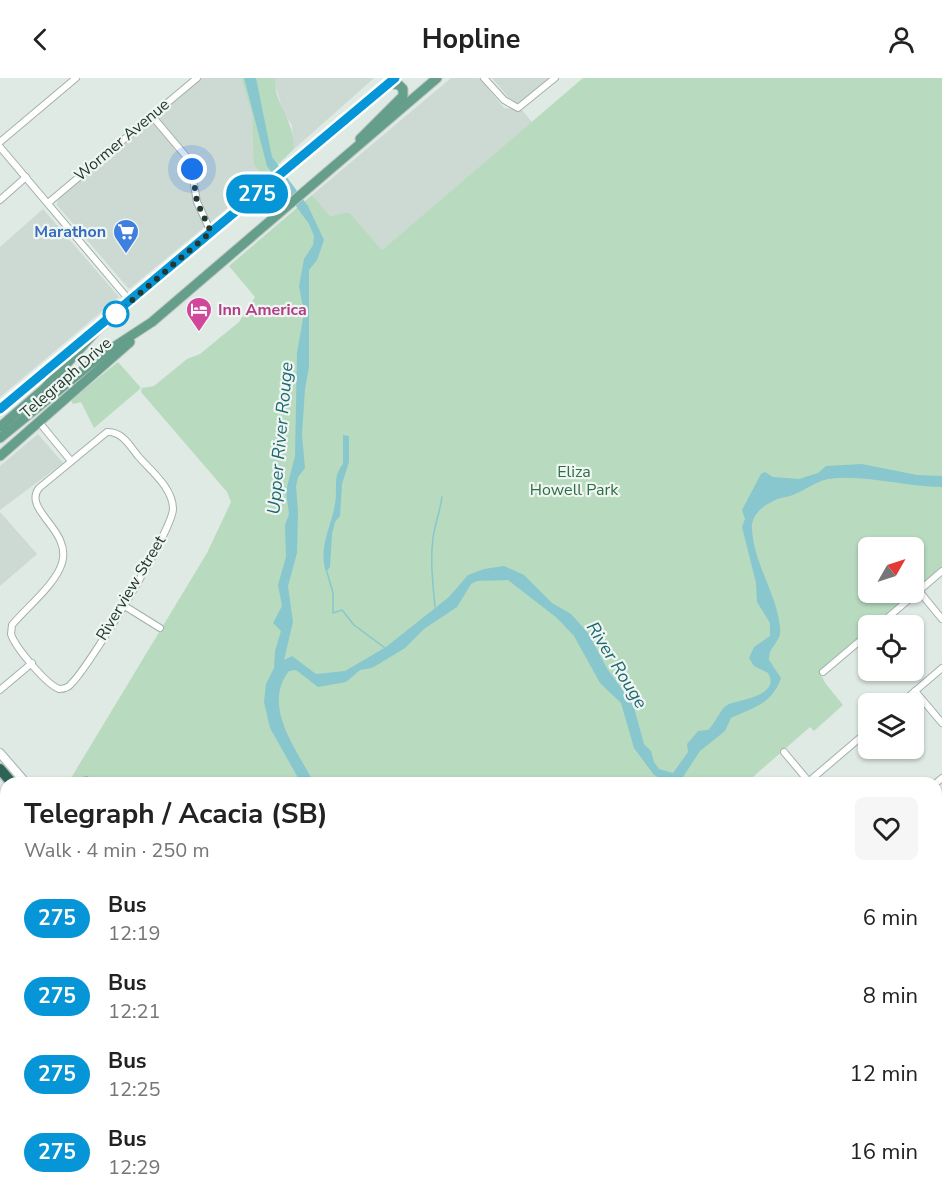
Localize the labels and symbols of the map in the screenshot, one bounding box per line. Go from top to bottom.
street label: Wormer Avenue [70,94,174,186]
your location [177,154,207,184]
line badge: 275 [222,174,292,214]
supermarket icon: Marathon [111,217,141,255]
place label: Marathon [34,221,106,243]
hotel icon: Inn America [184,295,214,333]
place label: Inn America [218,299,307,321]
unlabelled marker [103,301,129,327]
street label: Telegraph Drive [16,332,116,424]
water label: Upper River Rouge [261,360,299,515]
park label: Eliza Howell Park [530,461,619,501]
street label: Riverview Street [91,531,171,645]
north arrow [858,537,924,603]
water label: River Rouge [581,617,653,713]

